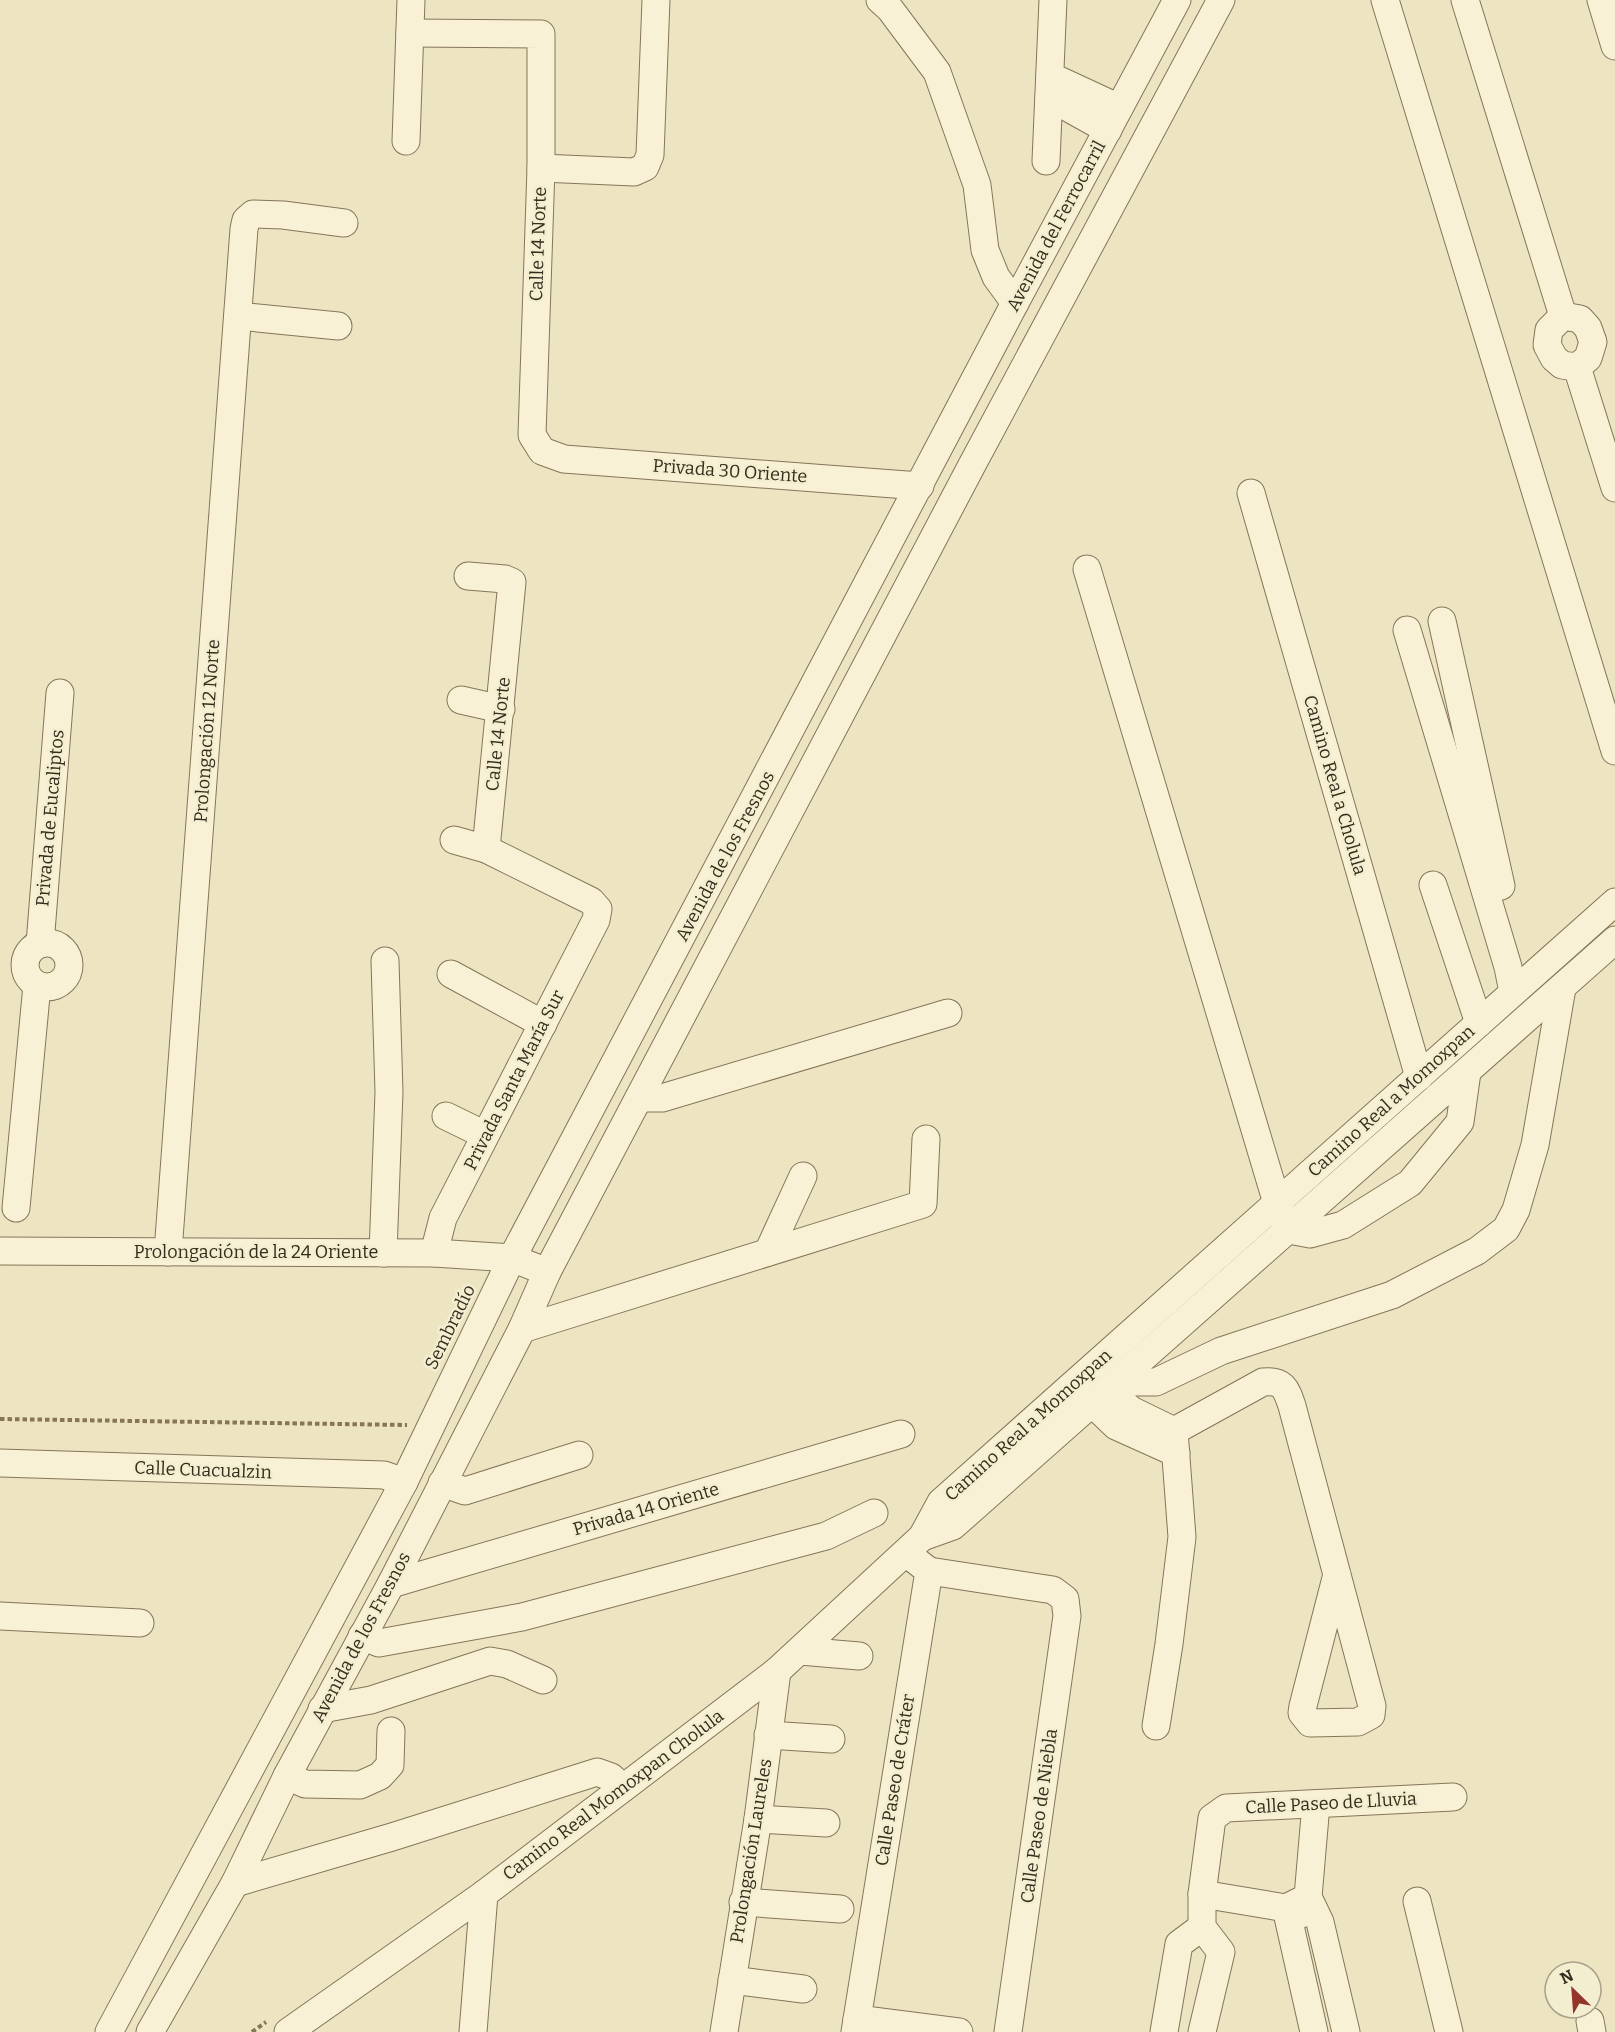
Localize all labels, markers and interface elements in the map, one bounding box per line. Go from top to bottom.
street label: Avenida del Ferrocarril [1002,137,1110,315]
street label: Calle 14 Norte [525,186,551,302]
street label: Privada 30 Oriente [652,455,808,487]
street label: Prolongación 12 Norte [190,639,224,823]
street label: Calle 14 Norte [481,676,515,792]
street label: Camino Real a Cholula [1299,693,1371,878]
street label: Privada de Eucaliptos [31,729,69,907]
street label: Avenida de los Fresnos [671,767,779,945]
street label: Privada Santa María Sur [459,986,569,1174]
street label: Camino Real a Momoxpan [1303,1020,1479,1182]
street label: Prolongación de la 24 Oriente [134,1241,378,1263]
street label: Sembradío [420,1281,480,1373]
street label: Camino Real a Momoxpan [940,1344,1116,1506]
street label: Calle Cuacualzin [134,1457,273,1483]
street label: Privada 14 Oriente [570,1478,722,1540]
street label: Avenida de los Fresnos [307,1548,415,1726]
street label: Calle Paseo de Cráter [871,1692,919,1868]
street label: Camino Real Momoxpan Cholula [498,1705,728,1885]
street label: Calle Paseo de Niebla [1016,1727,1062,1905]
street label: Prolongación Laureles [726,1757,776,1945]
street label: Calle Paseo de Lluvia [1245,1788,1418,1818]
north arrow [1543,1960,1603,2020]
text: N [1557,1966,1576,1988]

